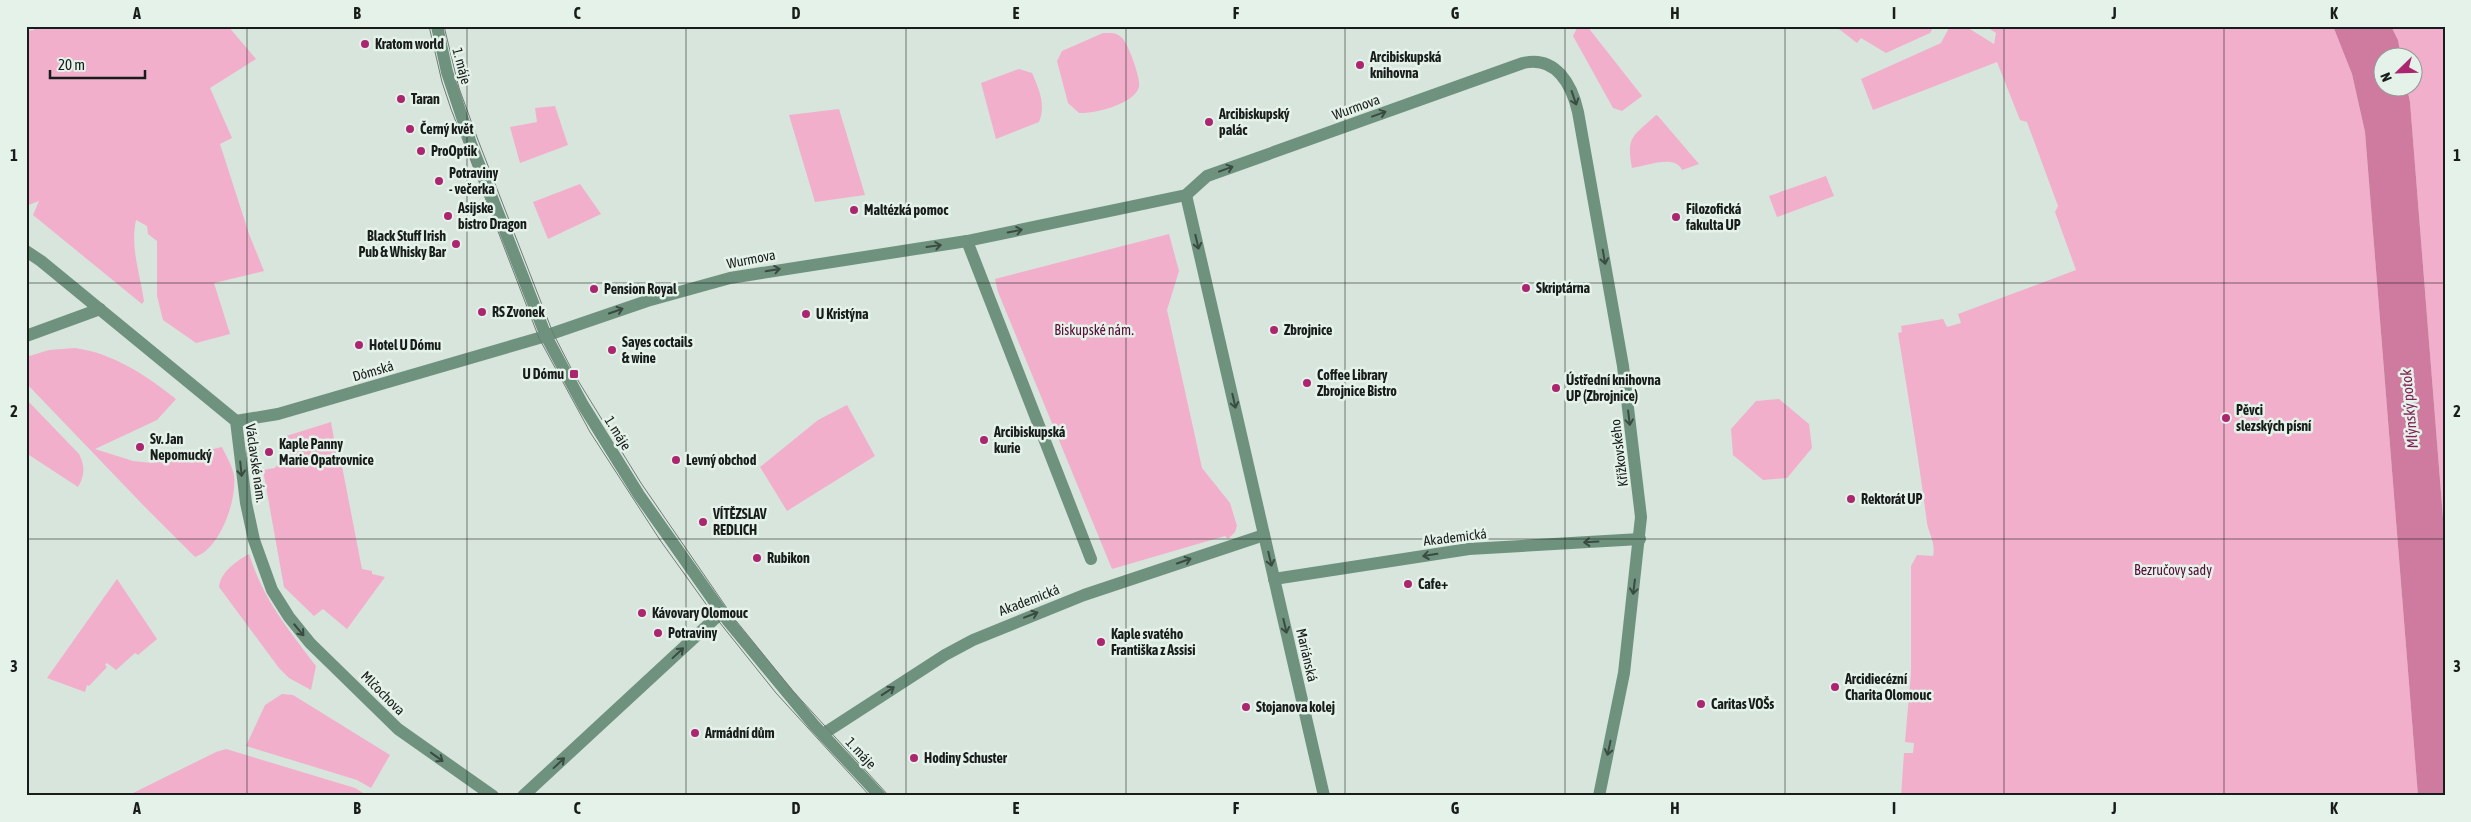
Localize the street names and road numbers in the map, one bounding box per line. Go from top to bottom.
street label: 1. máje [449,46,475,86]
street label: Wurmova [1330,91,1382,123]
street label: Wurmova [725,246,777,272]
street label: Dómská [351,358,395,384]
street label: 1. máje [601,413,635,453]
street label: Křížkovského [1607,418,1631,488]
street label: Václavské nám. [243,423,269,503]
street label: Akademická [1422,525,1488,549]
street label: Akademická [996,581,1062,619]
street label: Mariánská [1293,627,1321,683]
street label: Mlčochova [358,668,408,718]
street label: 1. máje [842,734,880,772]

